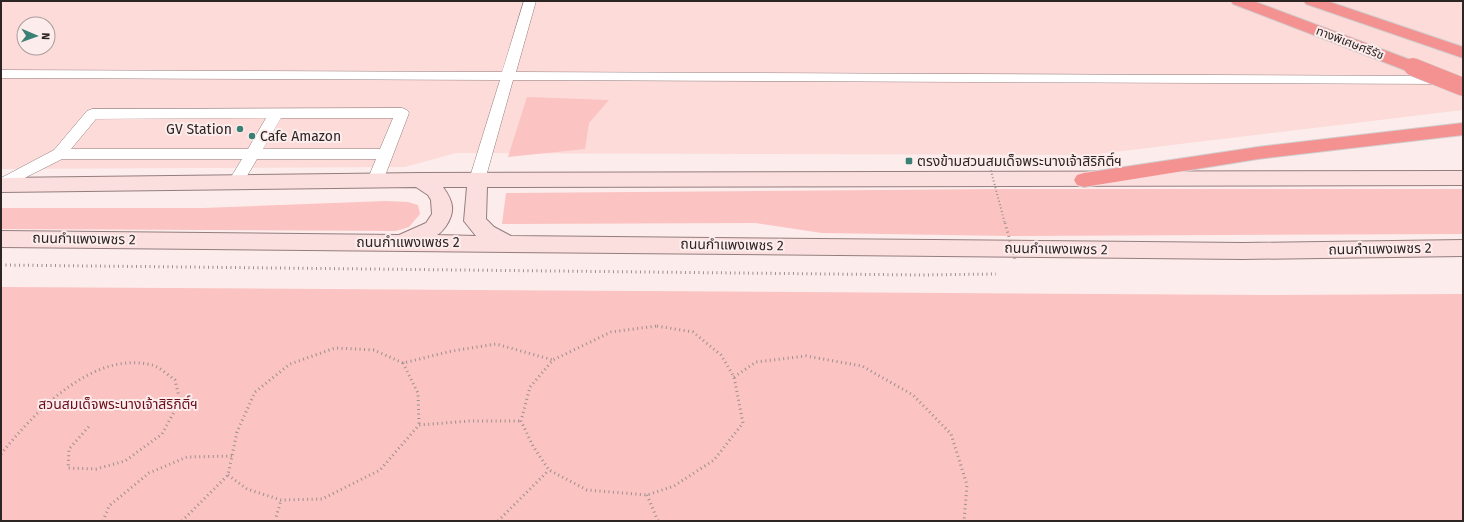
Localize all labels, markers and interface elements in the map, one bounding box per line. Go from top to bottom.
north arrow [16,16,56,56]
street label: ทางพิเศษศรีรัช [1314,24,1386,62]
text: N [39,32,52,40]
place label: GV Station [166,121,232,138]
marker: GV Station [235,124,245,134]
place label: Cafe Amazon [260,128,341,145]
marker: Cafe Amazon [247,131,257,141]
place label: ตรงข้ามสวนสมเด็จพระนางเจ้าสิริกิติ์ฯ [917,152,1122,170]
marker: ตรงข้ามสวนสมเด็จพระนางเจ้าสิริกิติ์ฯ [904,156,914,166]
street label: ถนนกำแพงเพชร 2 [32,230,136,248]
street label: ถนนกำแพงเพชร 2 [356,234,460,251]
street label: ถนนกำแพงเพชร 2 [680,236,784,254]
street label: ถนนกำแพงเพชร 2 [1004,240,1108,258]
street label: ถนนกำแพงเพชร 2 [1328,240,1432,258]
park label: สวนสมเด็จพระนางเจ้าสิริกิติ์ฯ [38,395,198,413]

